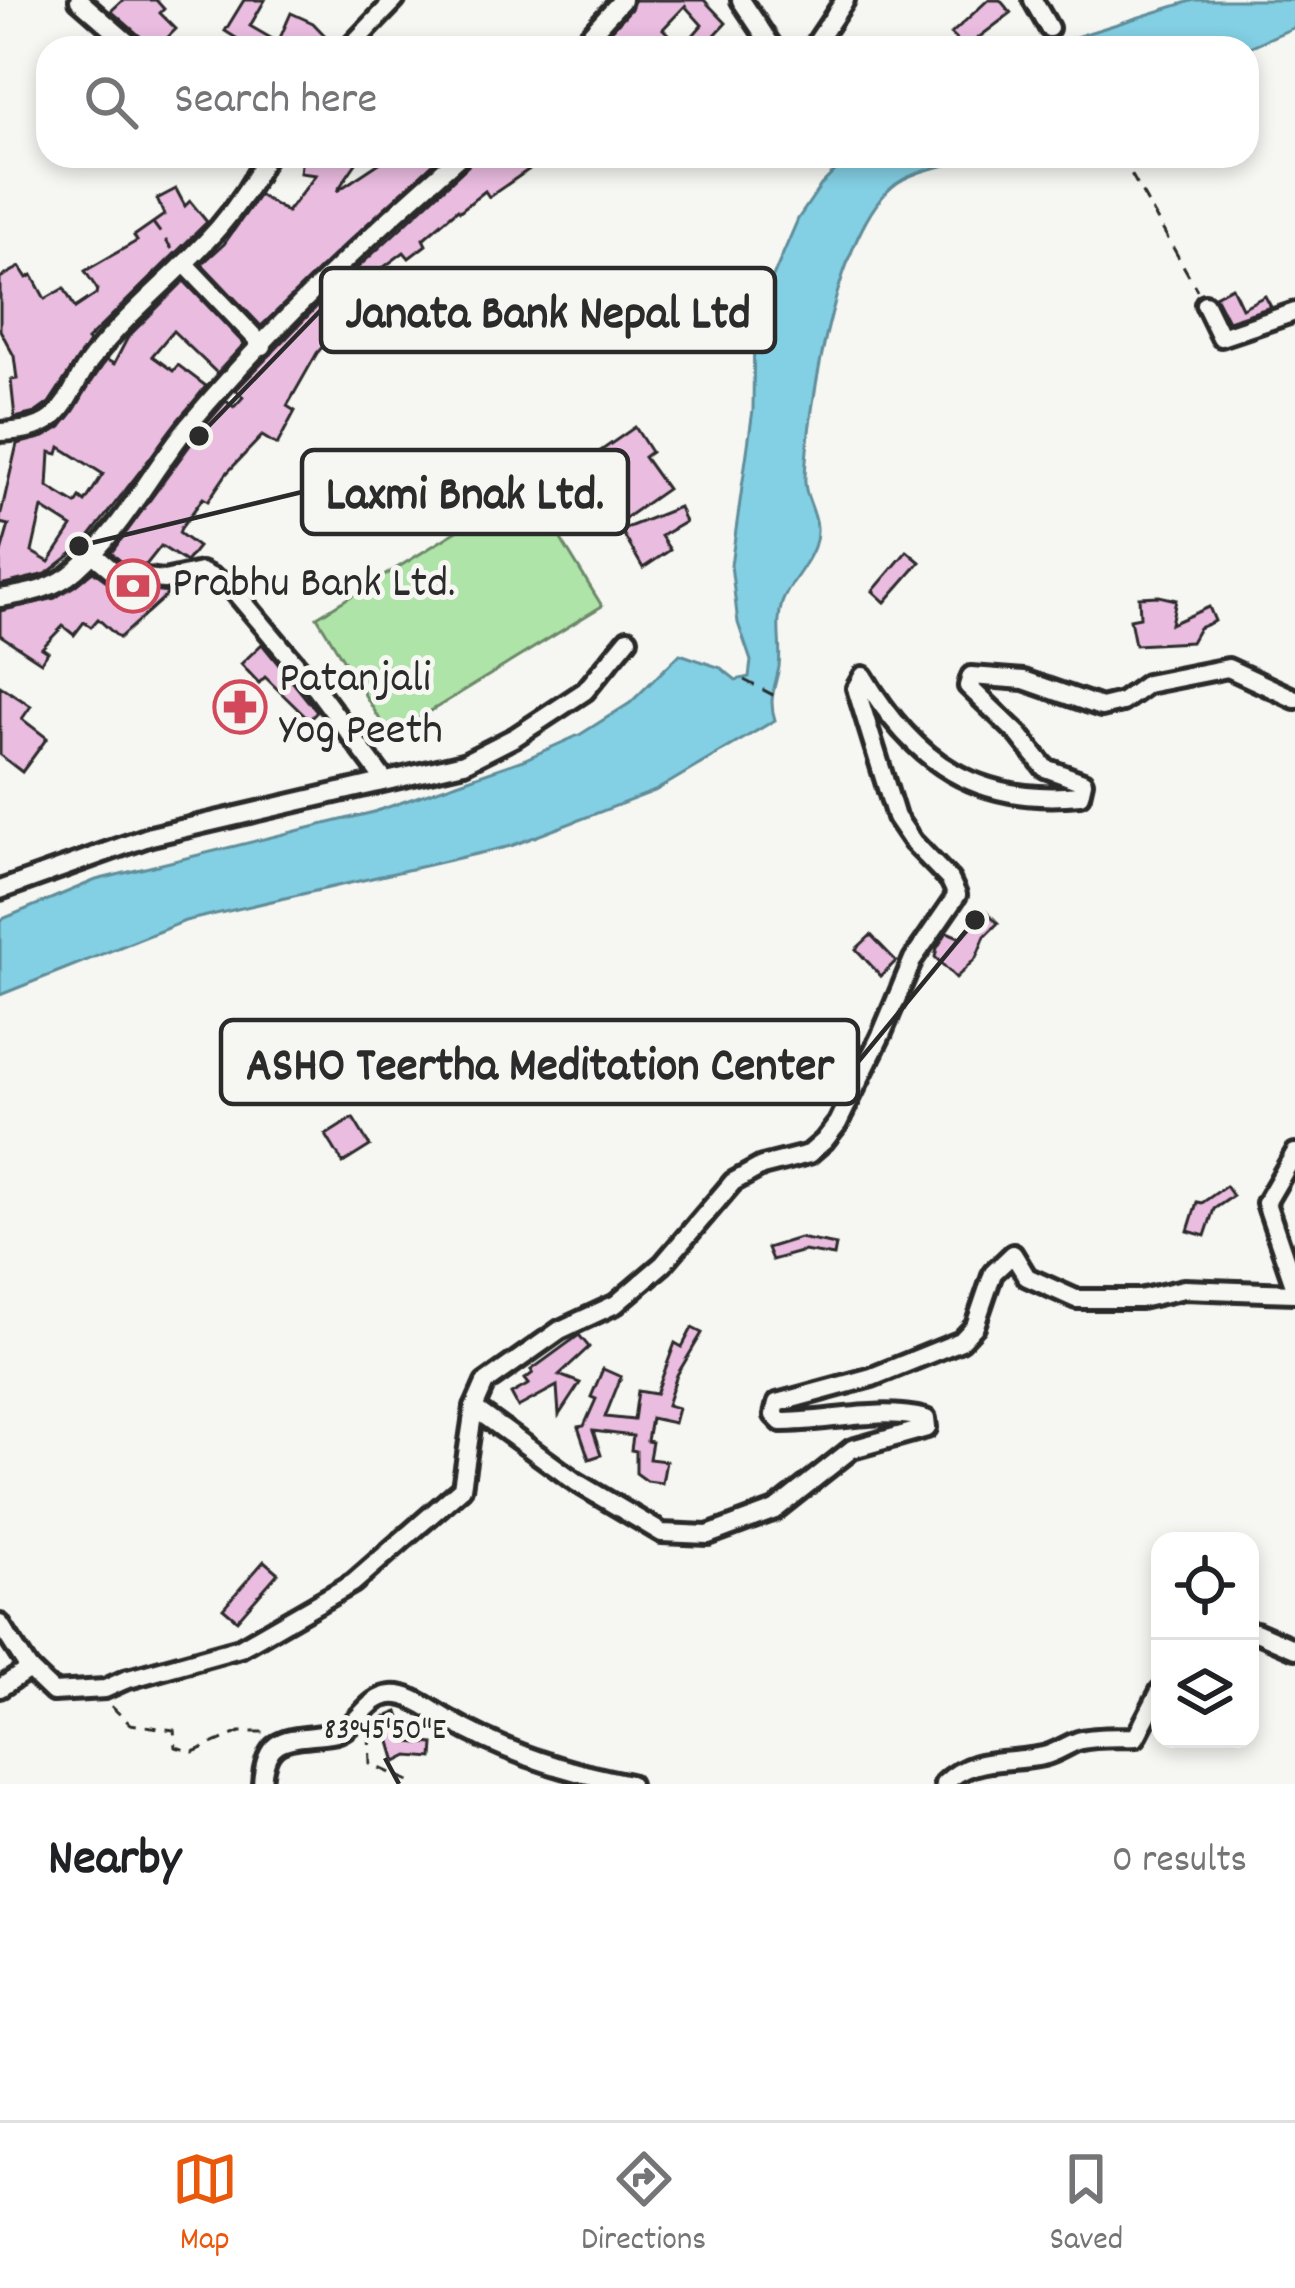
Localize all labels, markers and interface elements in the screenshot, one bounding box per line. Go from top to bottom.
search box [36,36,1259,168]
icon: search [78,69,144,135]
text: Search here [174,70,377,134]
callout: Janata Bank Nepal Ltd [321,268,775,352]
text: Janata Bank Nepal Ltd [345,283,751,352]
callout: Laxmi Bnak Ltd. [302,450,628,534]
text: Laxmi Bnak Ltd. [326,464,604,533]
place label: Prabhu Bank Ltd. [172,554,456,618]
bank icon: Prabhu Bank Ltd. [105,558,161,614]
place label: Patanjali Yog Peeth [279,649,443,765]
pharmacy icon: Patanjali Yog Peeth [212,679,268,735]
callout: ASHO Teertha Meditation Center [221,1020,858,1104]
text: ASHO Teertha Meditation Center [246,1035,835,1104]
map controls [1151,1532,1259,1748]
button: locate [1151,1532,1259,1640]
button: layers [1151,1640,1259,1748]
text: 83°45'50"E [324,1711,446,1754]
text: Nearby [48,1826,181,1898]
text: 0 results [1112,1835,1247,1890]
tab: Map [172,2146,238,2265]
tab: Directions [581,2146,706,2265]
tab: Saved [1050,2146,1123,2265]

